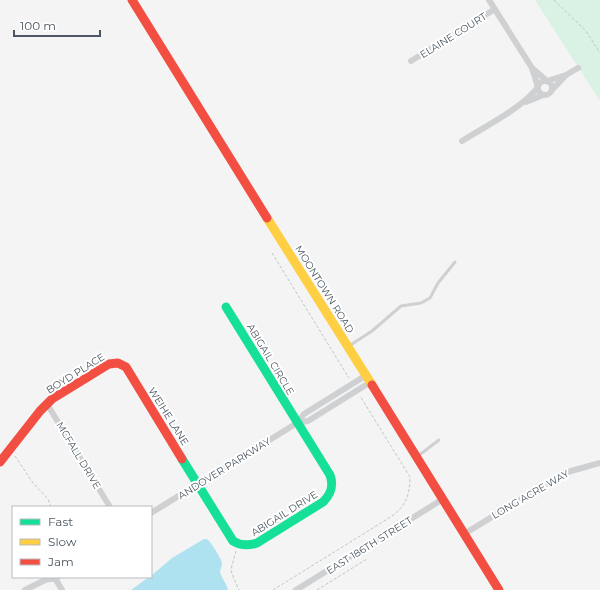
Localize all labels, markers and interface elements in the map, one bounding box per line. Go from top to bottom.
street label: ELAINE COURT [418,10,489,61]
scale bar [14,12,100,38]
text: 100 m [20,18,56,33]
street label: MOONTOWN ROAD [292,243,357,336]
street label: ABIGAIL CIRCLE [244,321,297,398]
street label: BOYD PLACE [44,350,107,397]
street label: WEIHE LANE [146,385,192,448]
street label: MCFALL DRIVE [53,419,104,491]
street label: ANDOVER PARKWAY [176,434,274,502]
street label: LONG ACRE WAY [489,467,572,522]
street label: ABIGAIL DRIVE [249,488,320,539]
legend [12,506,152,578]
text: Fast [48,514,73,529]
street label: EAST 186TH STREET [324,514,415,577]
text: Slow [48,534,77,549]
text: Jam [47,554,74,569]

